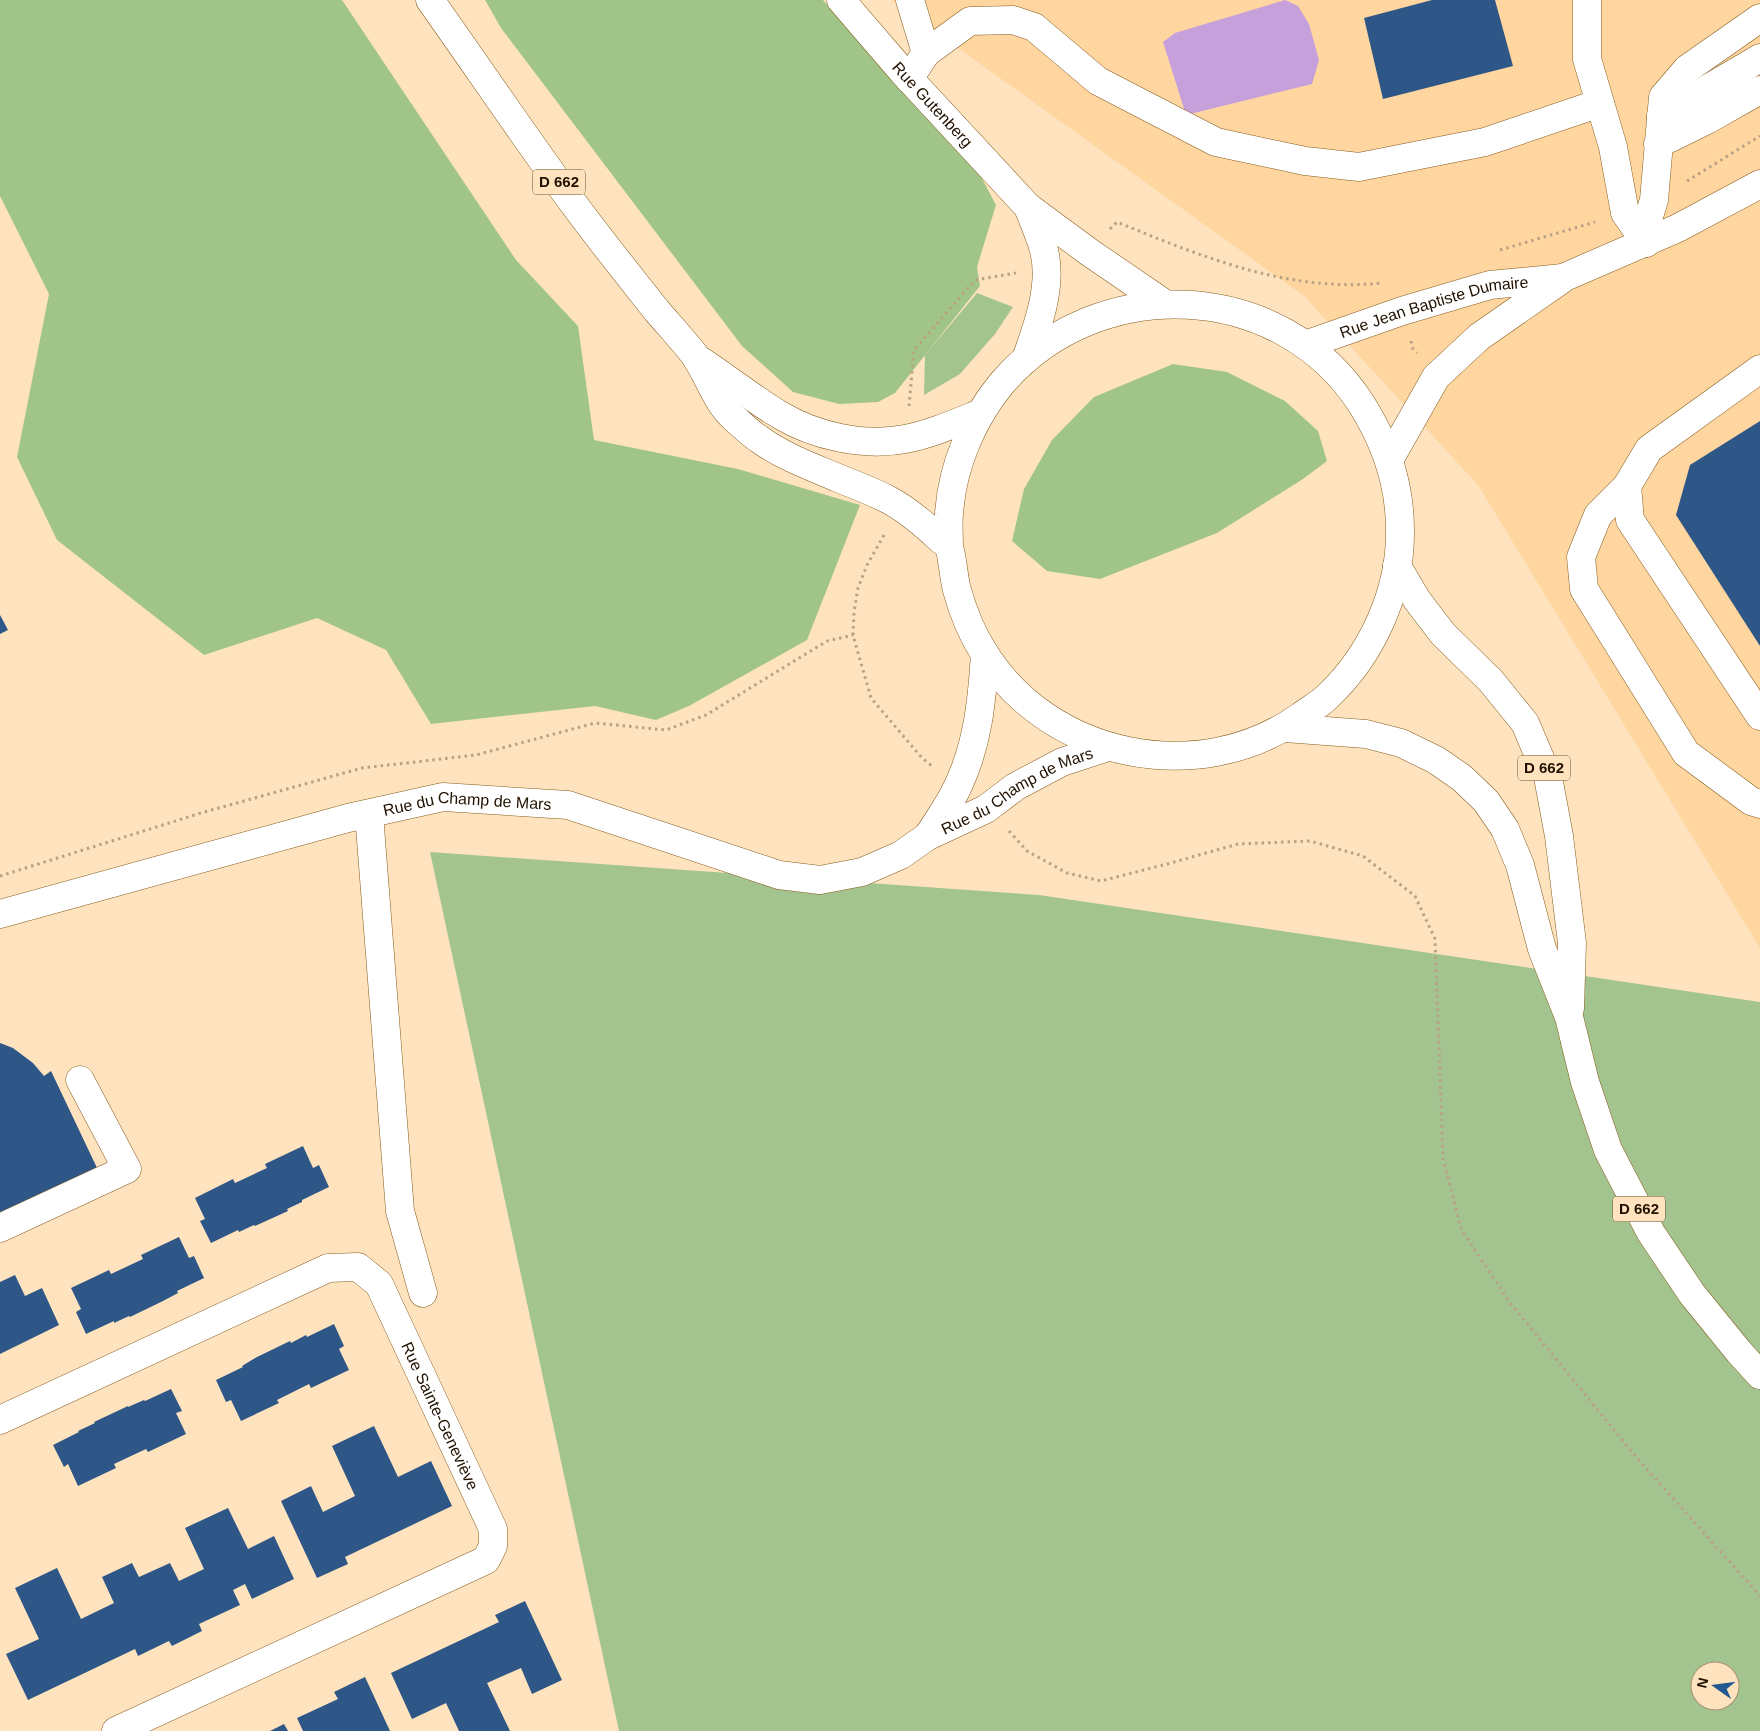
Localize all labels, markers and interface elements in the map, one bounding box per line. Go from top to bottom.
street label: Rue Gutenberg [889,59,976,151]
road number: D 662 [533,170,585,194]
street label: Rue Jean Baptiste Dumaire [1337,273,1529,341]
street label: Rue du Champ de Mars [939,745,1095,838]
road number: D 662 [1518,756,1570,780]
street label: Rue du Champ de Mars [381,789,552,819]
road number: D 662 [1613,1196,1665,1222]
street label: Rue Sainte-Geneviève [398,1339,482,1493]
north arrow [1690,1661,1740,1711]
text: N [1693,1676,1711,1690]

